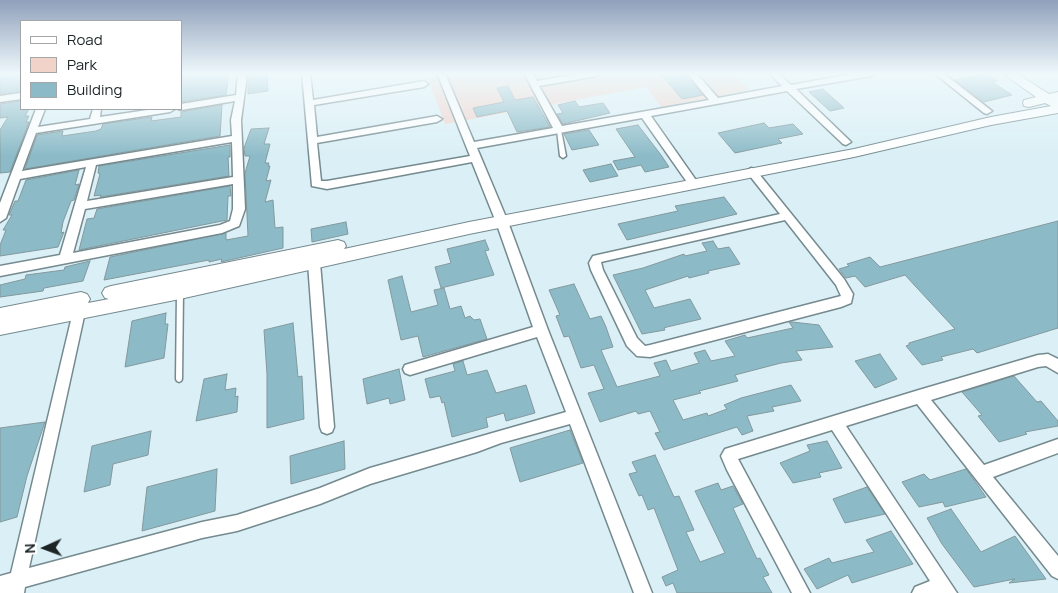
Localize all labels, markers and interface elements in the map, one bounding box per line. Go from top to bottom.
legend [20,20,182,110]
text: Road [67,29,103,50]
text: Park [67,54,97,75]
text: Building [67,79,122,100]
north arrow [20,523,70,573]
text: N [20,543,39,554]

